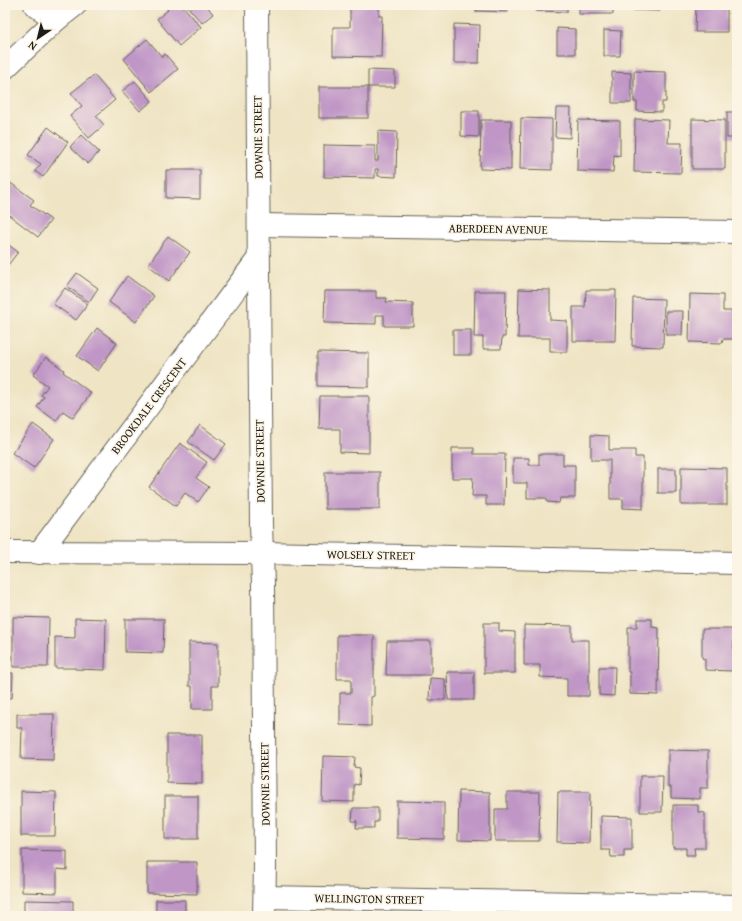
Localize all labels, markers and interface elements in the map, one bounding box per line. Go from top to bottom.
north arrow [18,18,58,58]
text: N [24,37,40,55]
street label: DOWNIE STREET [248,95,267,179]
street label: ABERDEEN AVENUE [448,219,548,238]
street label: BROOKDALE CRESCENT [107,354,191,457]
street label: DOWNIE STREET [250,419,269,503]
street label: WOLSELY STREET [327,545,416,564]
street label: DOWNIE STREET [255,742,274,826]
street label: WELLINGTON STREET [314,889,424,908]

